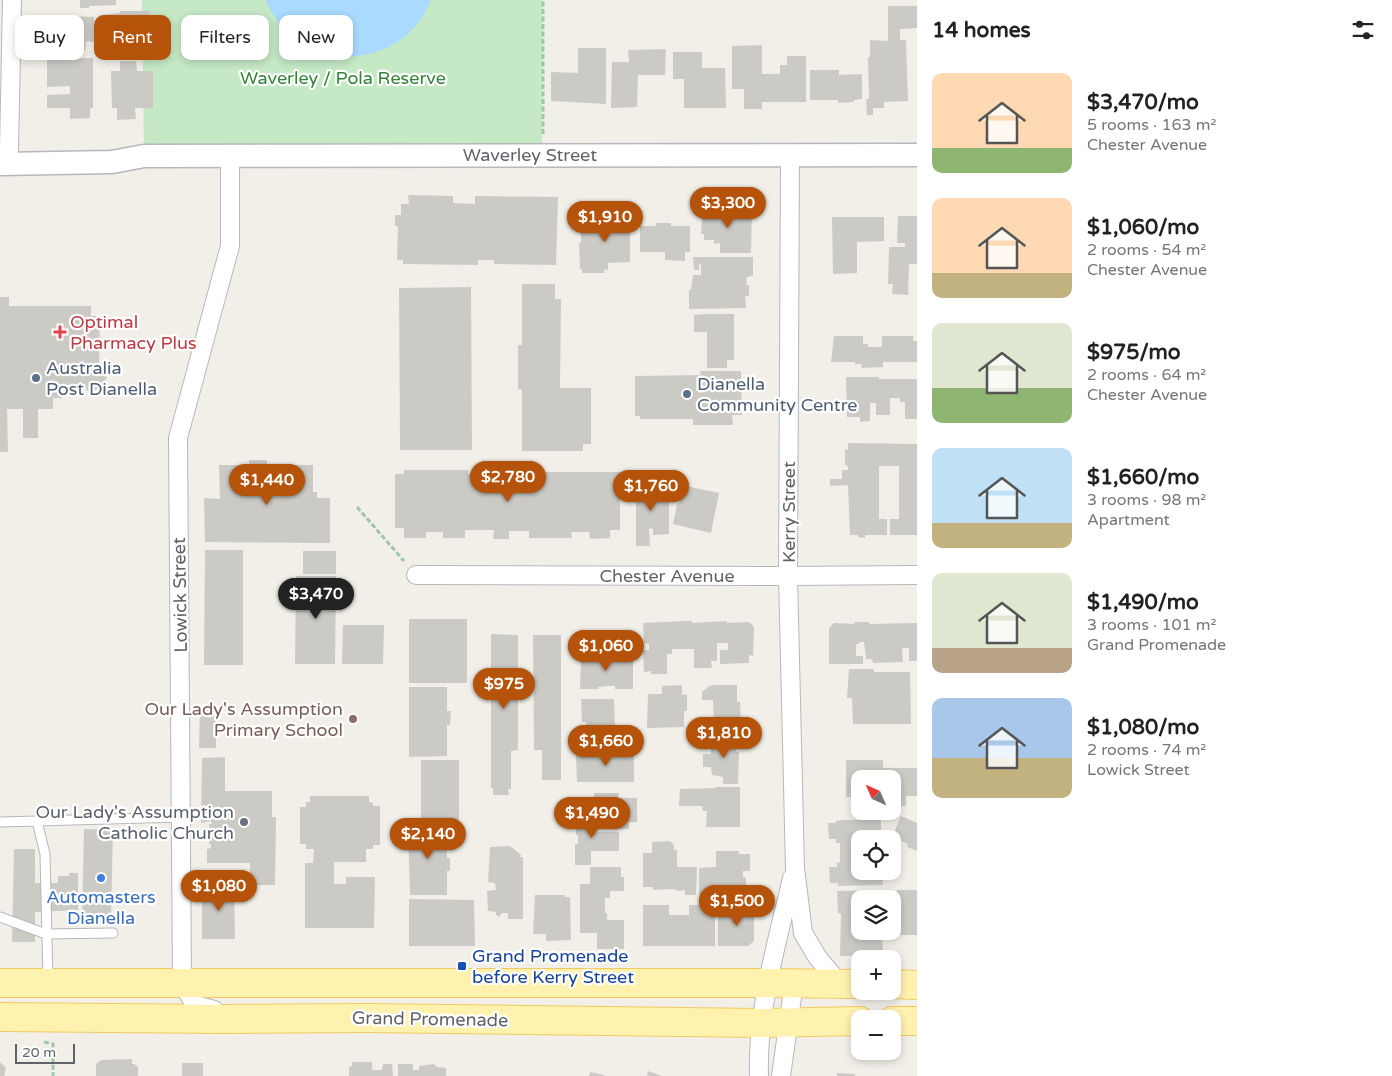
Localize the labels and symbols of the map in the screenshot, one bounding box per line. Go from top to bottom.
park label: Waverley / Pola Reserve [240,67,446,89]
street label: Waverley Street [463,144,597,166]
pin: $3,300 [687,186,769,229]
pin: $1,910 [564,200,646,243]
place label: Optimal Pharmacy Plus [70,311,197,354]
marker: Optimal Pharmacy Plus [54,326,66,338]
place label: Australia Post Dianella [46,357,157,400]
marker: Australia Post Dianella [30,372,42,384]
place label: Dianella Community Centre [697,373,858,416]
marker: Dianella Community Centre [681,388,693,400]
pin: $2,780 [467,460,549,503]
street label: Kerry Street [778,461,800,563]
pin: $1,440 [226,464,308,506]
pin: $1,760 [610,470,692,512]
street label: Lowick Street [168,537,192,653]
street label: Chester Avenue [599,565,735,587]
pin: $3,470 [275,578,357,620]
pin: $1,060 [565,630,647,672]
pin: $975 [474,668,534,710]
place label: Our Lady's Assumption Primary School [144,698,343,741]
marker: Our Lady's Assumption Primary School [347,713,359,725]
pin: $1,810 [683,716,765,759]
pin: $1,660 [565,724,647,767]
north arrow [851,770,901,820]
pin: $1,490 [551,796,633,839]
place label: Our Lady's Assumption Catholic Church [35,801,234,844]
marker: Our Lady's Assumption Catholic Church [238,816,250,828]
pin: $2,140 [387,818,469,860]
pin: $1,080 [178,870,260,912]
marker: Automasters Dianella [95,872,107,884]
pin: $1,500 [696,884,778,927]
place label: Automasters Dianella [46,886,156,929]
place label: Grand Promenade before Kerry Street [472,945,634,988]
marker: Grand Promenade before Kerry Street [456,960,468,972]
street label: Grand Promenade [352,1007,508,1031]
scale bar [15,1041,75,1064]

